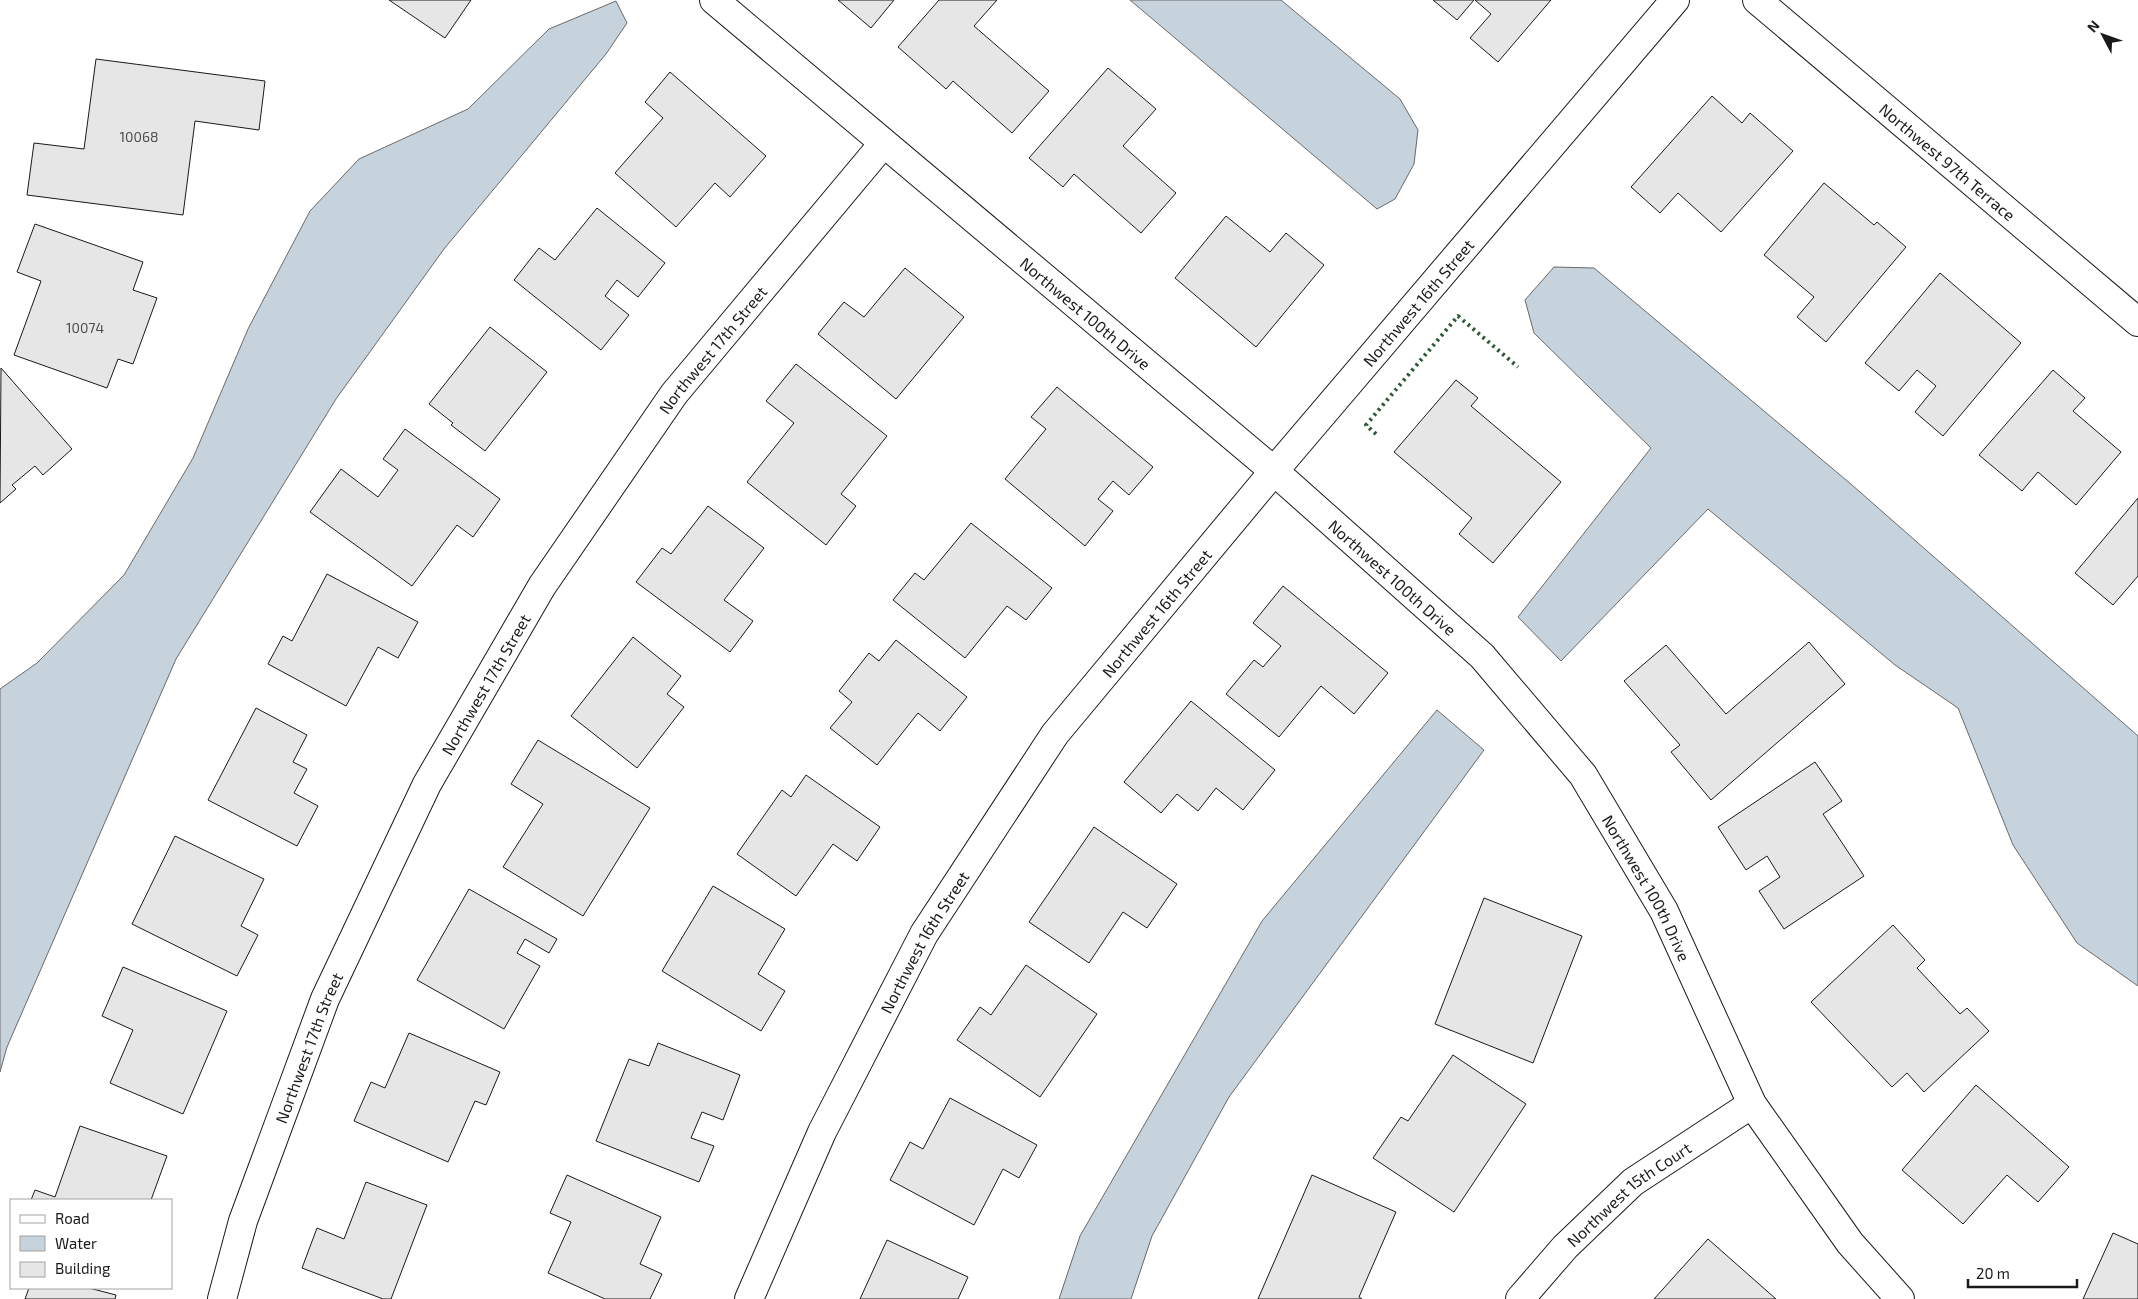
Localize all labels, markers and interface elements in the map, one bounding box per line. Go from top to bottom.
north arrow [2078,10,2128,60]
text: N [2083,17,2103,36]
street label: Northwest 97th Terrace [1876,99,2020,224]
house number: 10068 [120,128,158,145]
street label: Northwest 16th Street [1358,235,1477,370]
street label: Northwest 100th Drive [1017,253,1155,373]
street label: Northwest 17th Street [654,282,770,417]
house number: 10074 [66,319,104,336]
street label: Northwest 100th Drive [1325,515,1461,639]
street label: Northwest 16th Street [1097,545,1215,680]
street label: Northwest 17th Street [437,610,533,758]
street label: Northwest 100th Drive [1599,811,1695,964]
street label: Northwest 16th Street [876,867,972,1016]
street label: Northwest 17th Street [271,969,346,1126]
street label: Northwest 15th Court [1562,1137,1694,1250]
legend [10,1199,172,1289]
text: Road [55,1209,90,1227]
text: Water [55,1234,97,1252]
scale bar [1968,1256,2077,1288]
text: Building [55,1259,111,1277]
text: 20 m [1976,1264,2010,1282]

